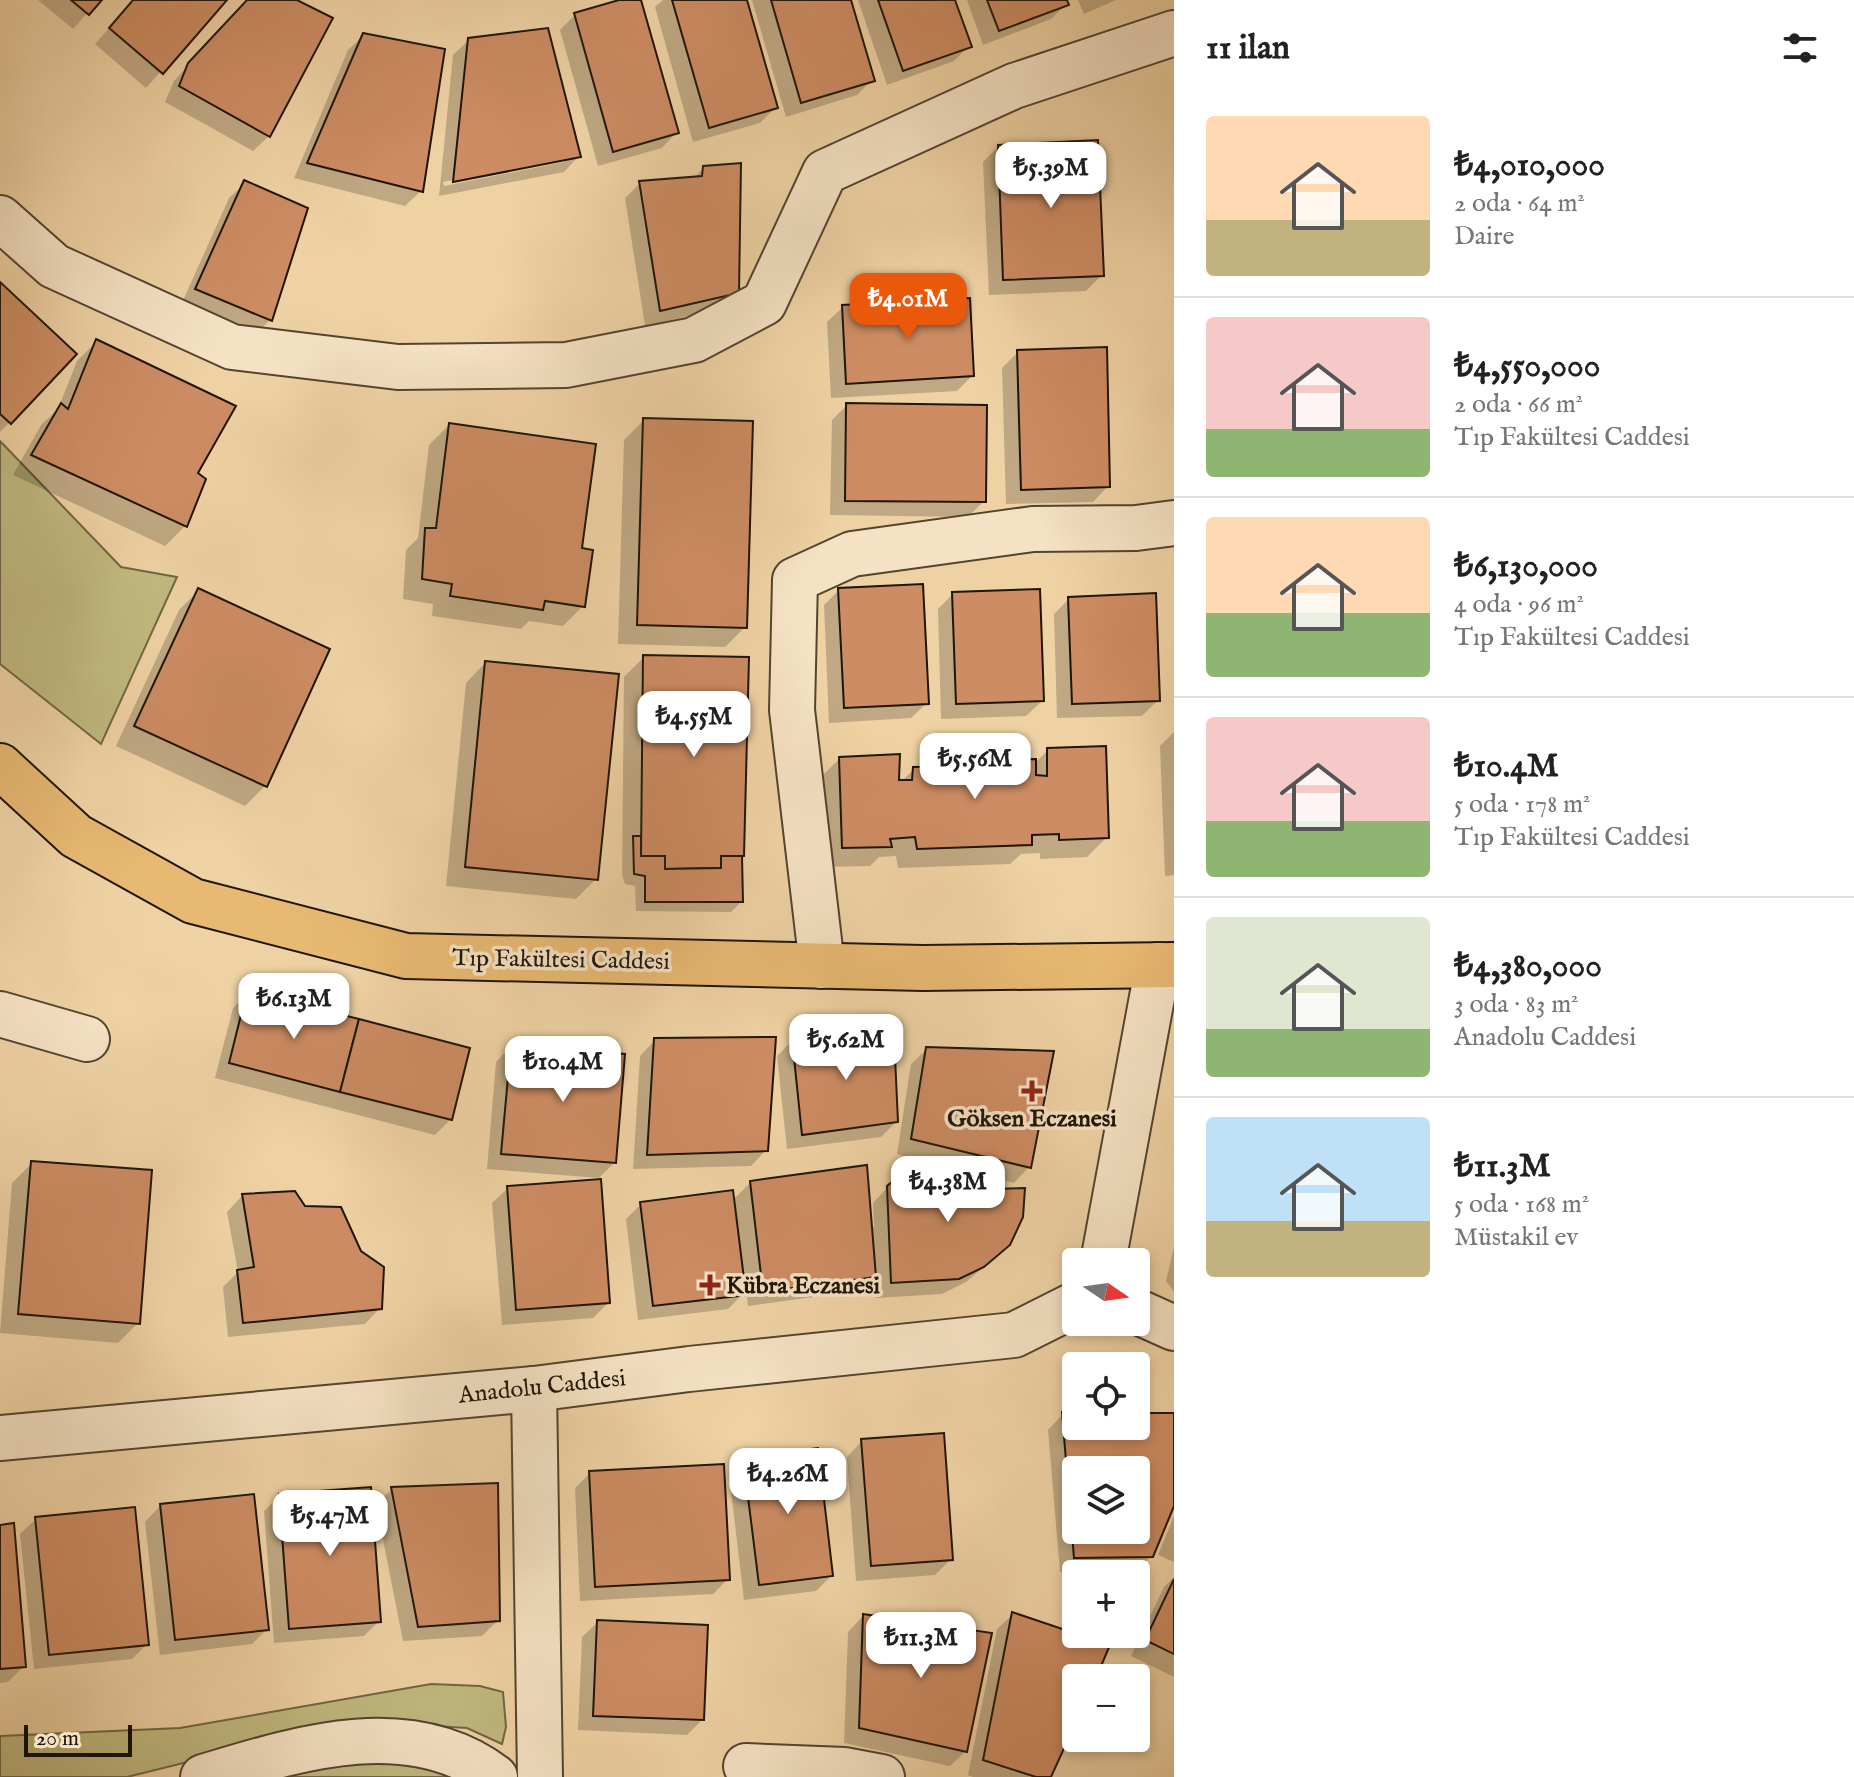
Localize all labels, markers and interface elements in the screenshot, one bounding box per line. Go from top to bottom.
icon: filters [1778,26,1822,70]
text: 11 ilan [1206,27,1290,70]
pin: ₺5.39M [986,142,1116,210]
text: ₺4,010,000 [1454,144,1605,187]
icon: home [1270,148,1366,244]
text: ₺5.39M [1013,151,1089,184]
text: 2 oda · 64 m² [1454,187,1585,220]
text: Daire [1454,220,1515,253]
pin: ₺4.01M [843,273,973,341]
text: ₺4.01M [868,282,948,315]
text: ₺4,550,000 [1454,345,1600,388]
icon: home [1270,349,1366,445]
text: 2 oda · 66 m² [1454,388,1583,421]
text: Tıp Fakültesi Caddesi [1454,421,1690,454]
text: ₺6,130,000 [1454,545,1598,588]
icon: home [1270,549,1366,645]
text: 4 oda · 96 m² [1454,588,1584,621]
text: Tıp Fakültesi Caddesi [1454,621,1690,654]
pin: ₺4.55M [629,691,759,759]
text: ₺4.55M [655,700,733,733]
pin: ₺5.56M [910,733,1040,801]
text: ₺5.56M [938,742,1012,775]
text: ₺10.4M [1454,745,1559,788]
icon: home [1270,749,1366,845]
text: 5 oda · 178 m² [1454,788,1590,821]
text: Tıp Fakültesi Caddesi [1454,821,1690,854]
street label: Tıp Fakültesi Caddesi [452,943,670,978]
text: ₺4,380,000 [1454,945,1602,988]
icon: home [1270,949,1366,1045]
pin: ₺6.13M [229,973,359,1041]
text: ₺6.13M [256,982,332,1015]
text: 3 oda · 83 m² [1454,988,1579,1021]
pin: ₺5.62M [781,1014,911,1082]
text: Anadolu Caddesi [1454,1021,1636,1054]
text: ₺5.62M [807,1023,885,1056]
pin: ₺10.4M [498,1036,628,1104]
text: ₺10.4M [523,1045,603,1078]
marker: Göksen Eczanesi [1023,1082,1041,1100]
place label: Göksen Eczanesi [947,1104,1117,1135]
text: ₺11.3M [1454,1145,1551,1188]
icon: home [1270,1149,1366,1245]
pin: ₺4.38M [883,1156,1013,1224]
text: ₺4.38M [909,1165,987,1198]
text: 5 oda · 168 m² [1454,1188,1589,1221]
text: Müstakil ev [1454,1221,1578,1254]
north arrow [1062,1248,1150,1336]
map controls [1062,1248,1150,1752]
place label: Kübra Eczanesi [726,1271,881,1302]
marker: Kübra Eczanesi [701,1276,719,1294]
button: locate [1062,1352,1150,1440]
street label: Anadolu Caddesi [456,1363,627,1412]
pin: ₺4.26M [723,1448,853,1516]
button: layers [1062,1456,1150,1544]
text: ₺4.26M [747,1457,829,1490]
pin: ₺5.47M [265,1490,395,1558]
text: ₺5.47M [291,1499,369,1532]
button: + [1062,1560,1150,1648]
pin: ₺11.3M [856,1612,986,1680]
text: ₺11.3M [884,1621,958,1654]
button: − [1062,1664,1150,1752]
scale bar [24,1721,132,1757]
text: 20 m [36,1725,79,1753]

